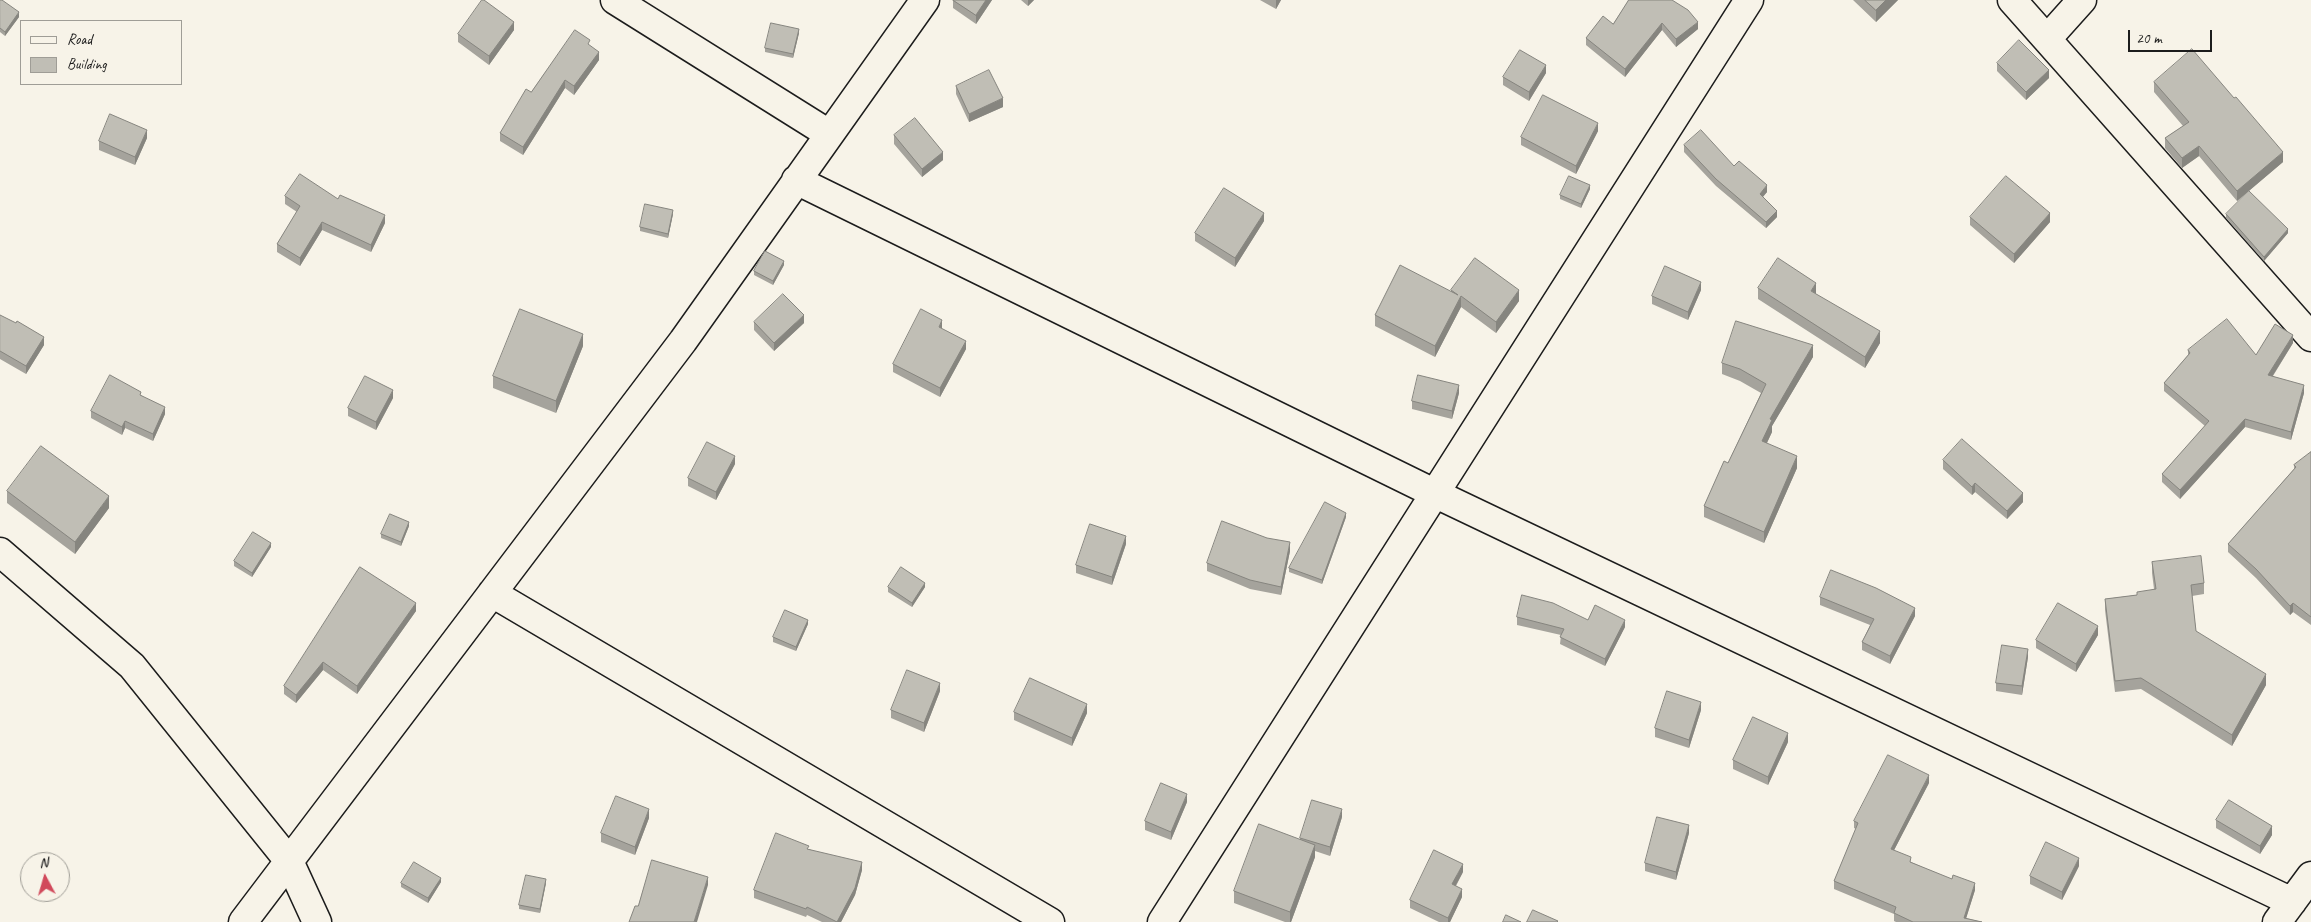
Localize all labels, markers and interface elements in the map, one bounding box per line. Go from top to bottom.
legend [20,20,182,85]
scale bar [2131,20,2215,52]
text: 20 m [2136,29,2162,48]
text: Road [67,30,92,49]
text: Building [67,55,106,74]
north arrow [20,852,70,902]
text: N [38,854,49,871]

